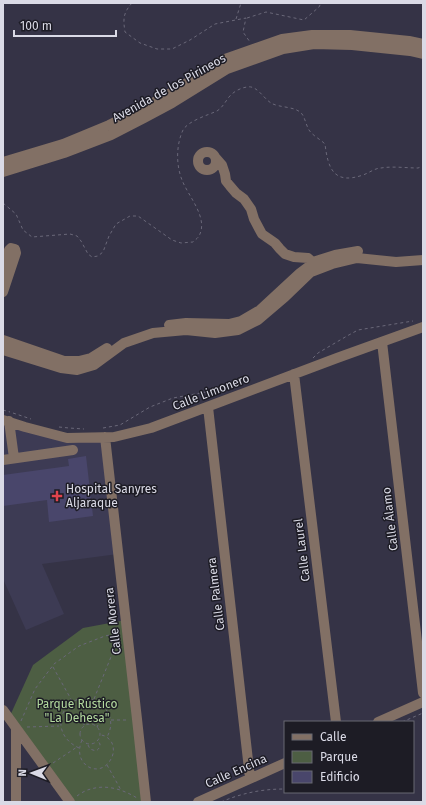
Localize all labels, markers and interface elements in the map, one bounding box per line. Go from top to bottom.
scale bar [14,12,116,38]
text: 100 m [20,19,52,33]
street label: Avenida de los Pirineos [110,51,228,125]
street label: Calle Limonero [171,371,251,413]
place label: Hospital Sanyres Aljaraque [66,482,157,510]
street label: Calle Álamo [378,486,401,552]
marker: Hospital Sanyres Aljaraque [51,490,63,502]
street label: Calle Laurel [291,517,313,582]
street label: Calle Palmera [205,557,227,631]
street label: Calle Morera [102,587,124,655]
park label: Parque Rústico "La Dehesa" [36,697,118,725]
legend [284,721,414,793]
text: Calle [320,730,347,744]
text: Parque [320,750,358,764]
street label: Calle Encina [203,751,269,791]
north arrow [12,753,52,793]
text: N [16,769,29,777]
text: Edificio [320,770,360,784]

